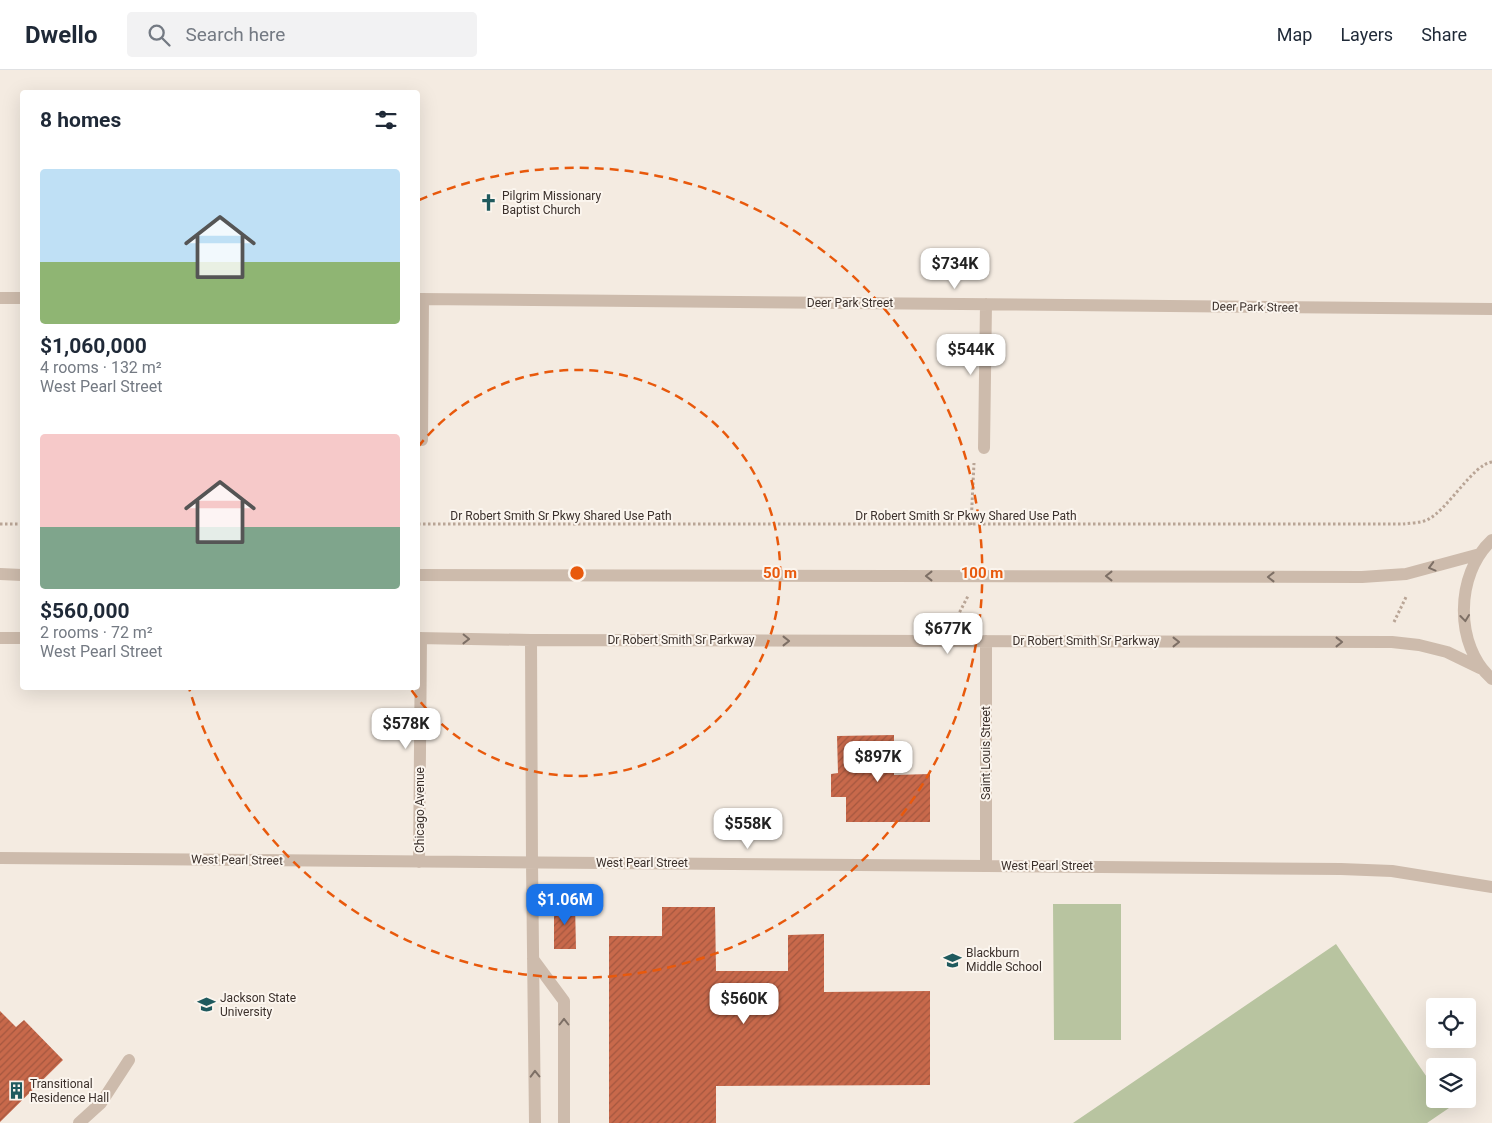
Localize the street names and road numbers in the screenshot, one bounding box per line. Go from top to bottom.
street label: Deer Park Street [807,296,893,310]
street label: Deer Park Street [1212,299,1298,315]
street label: Dr Robert Smith Sr Pkwy Shared Use Path [450,509,672,523]
street label: Dr Robert Smith Sr Pkwy Shared Use Path [855,509,1077,523]
street label: Dr Robert Smith Sr Parkway [607,633,755,647]
street label: Dr Robert Smith Sr Parkway [1012,634,1160,648]
street label: Saint Louis Street [979,706,993,800]
street label: Chicago Avenue [413,767,427,853]
street label: West Pearl Street [191,852,283,868]
street label: West Pearl Street [596,856,688,870]
street label: West Pearl Street [1001,859,1093,873]

